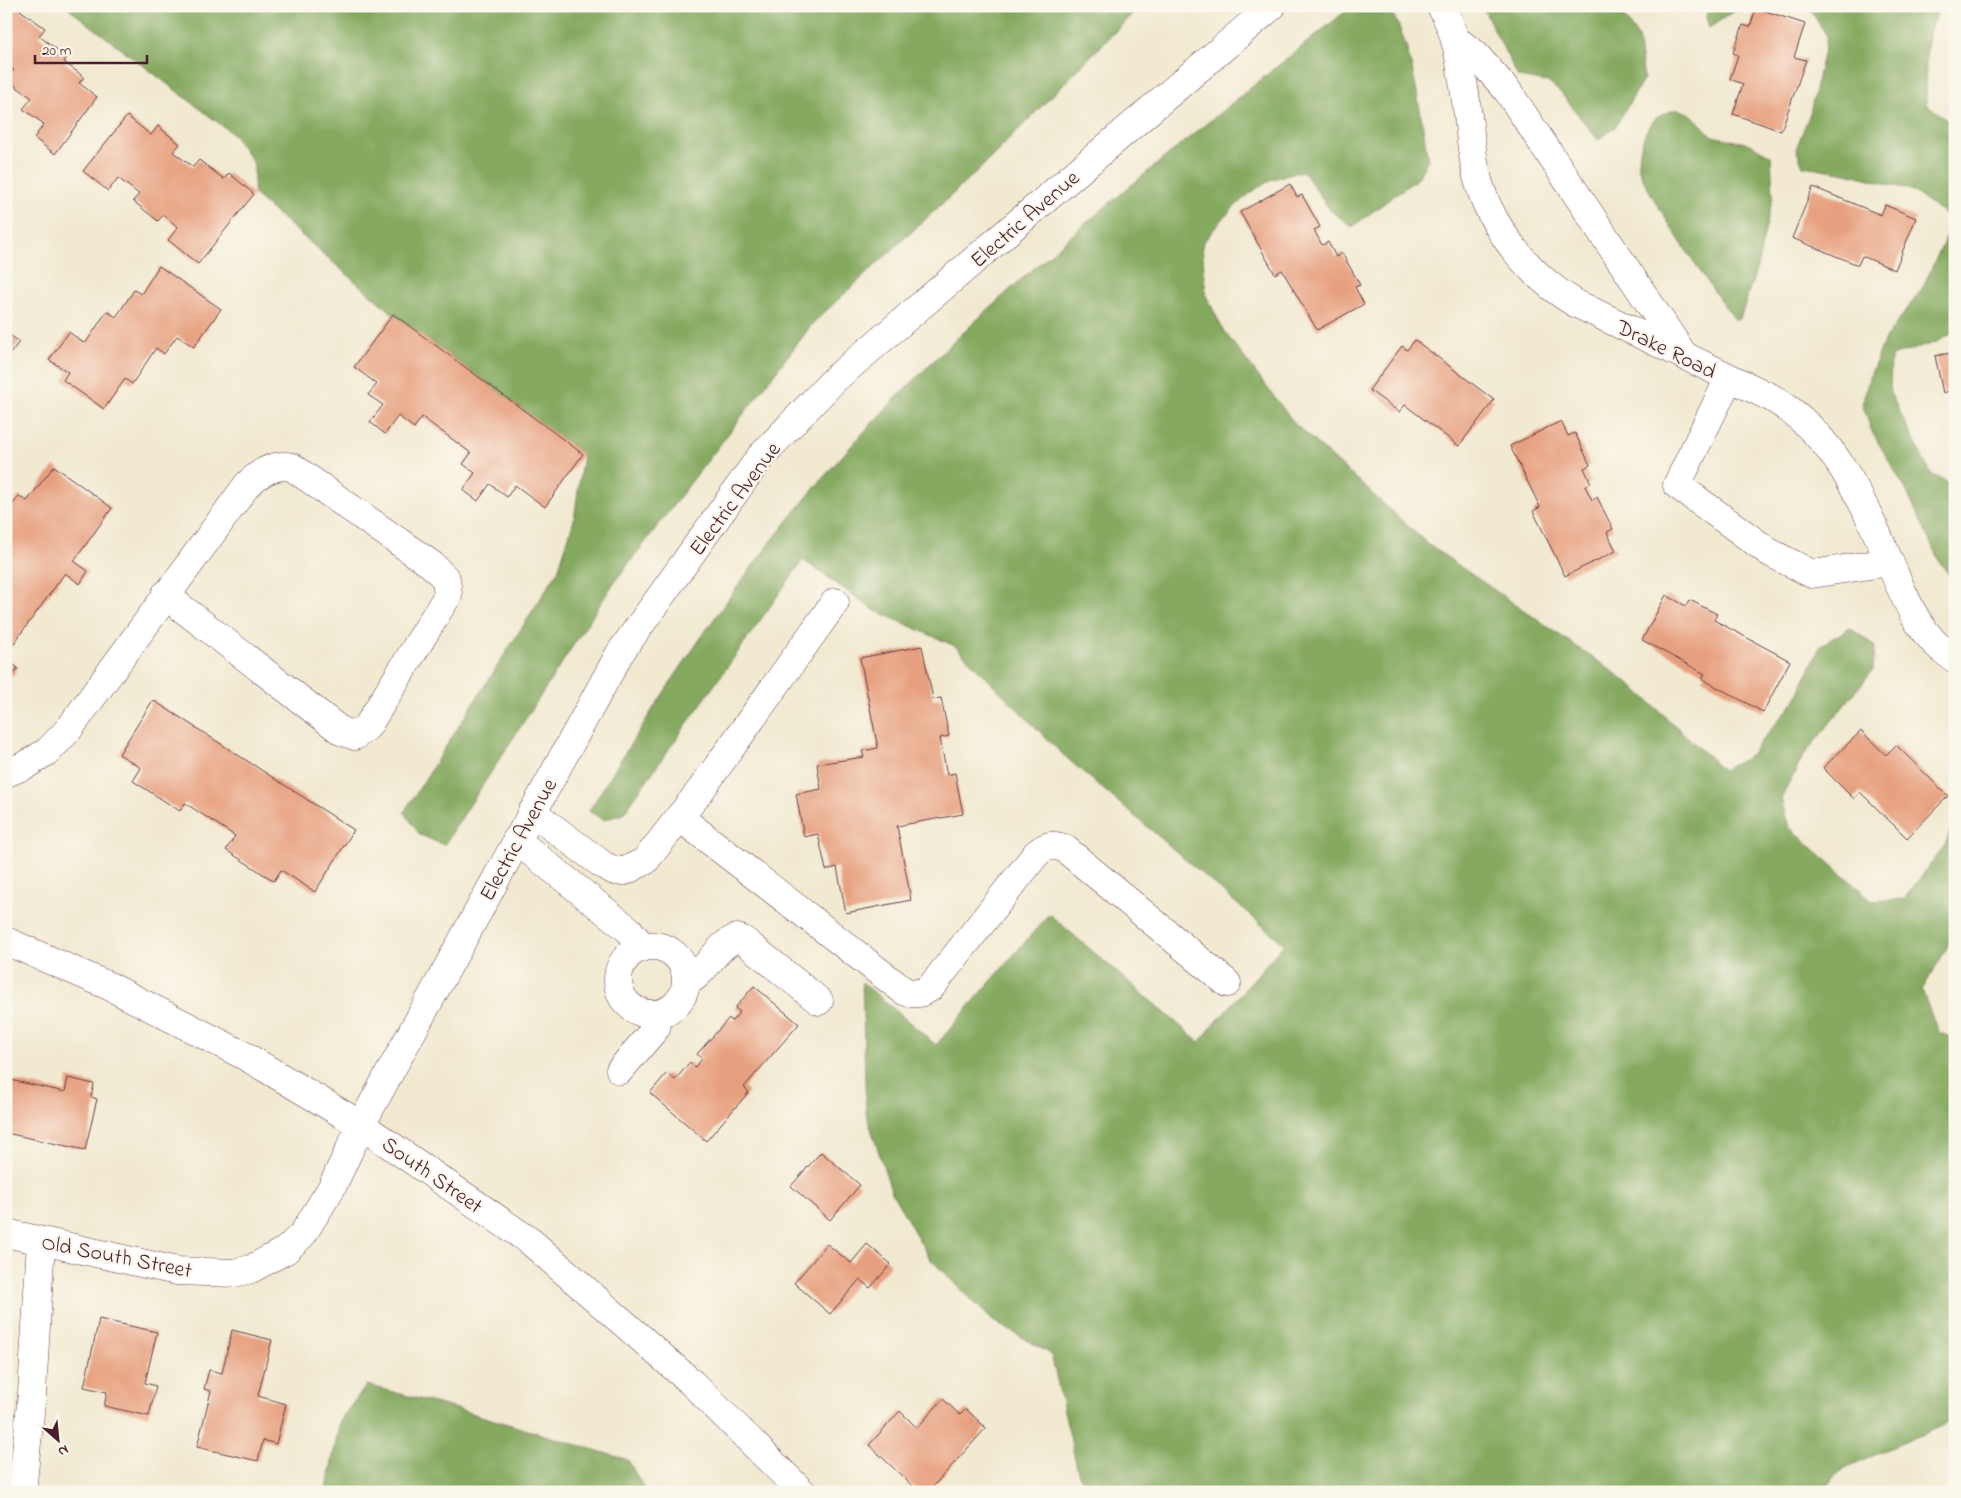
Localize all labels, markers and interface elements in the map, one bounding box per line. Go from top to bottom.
scale bar [35,32,148,64]
text: 20 m [42,40,72,62]
street label: Electric Avenue [964,164,1088,277]
street label: Drake Road [1609,312,1721,389]
street label: Electric Avenue [683,436,790,564]
street label: Electric Avenue [473,773,567,908]
street label: South Street [374,1130,489,1223]
street label: Old South Street [38,1228,195,1288]
north arrow [32,1416,82,1466]
text: N [54,1439,72,1462]

